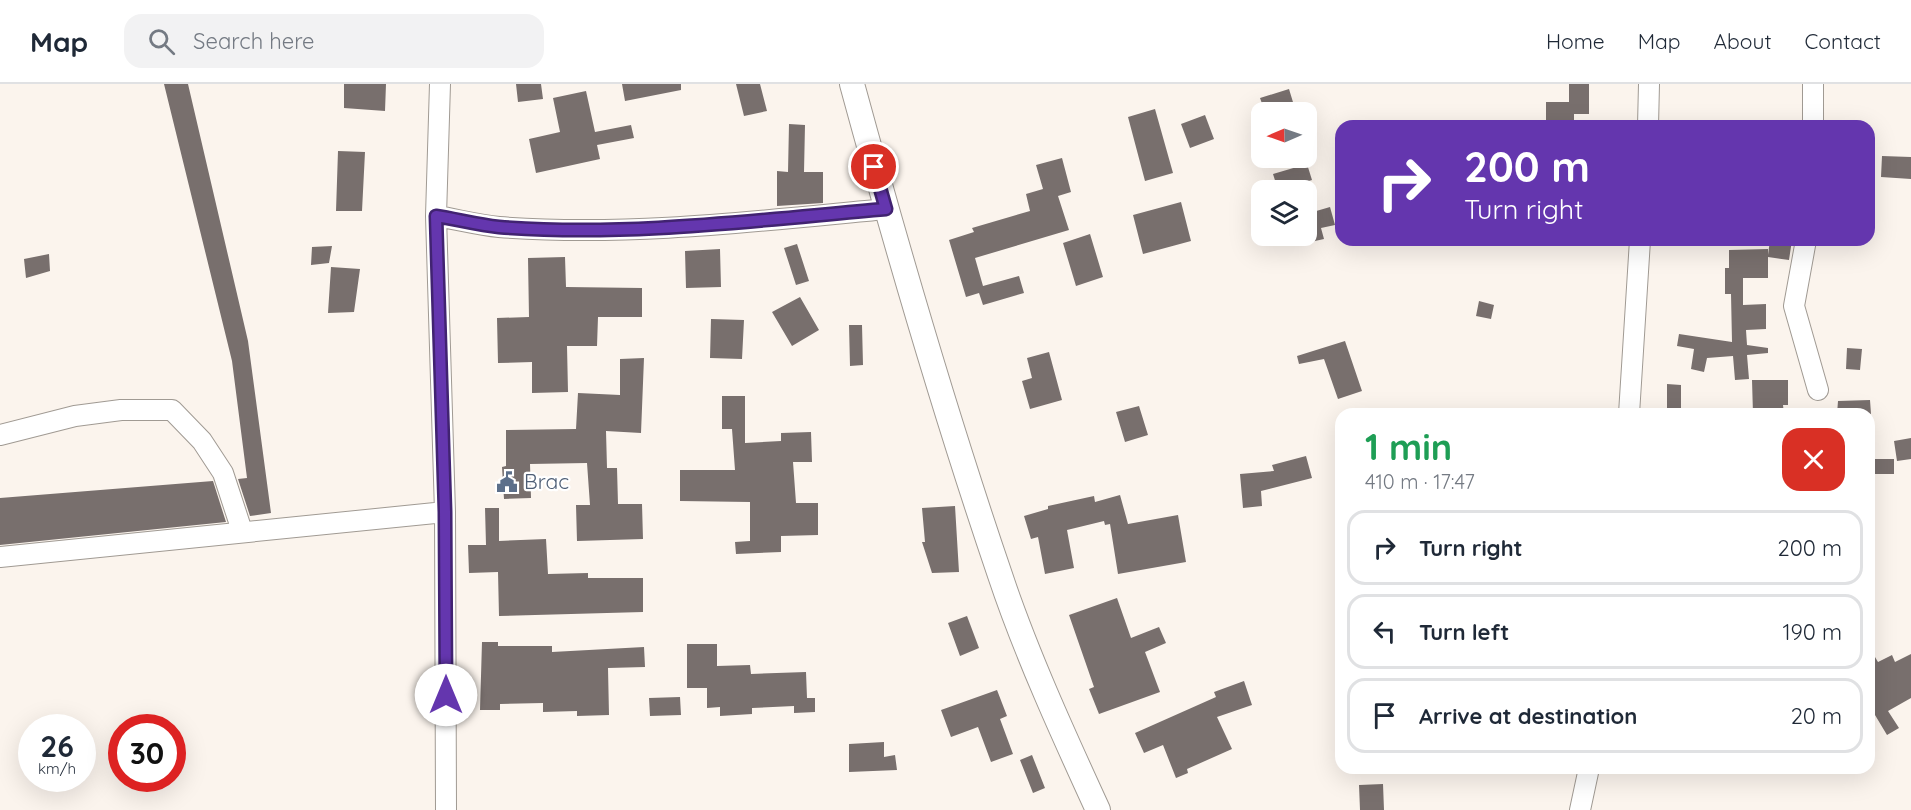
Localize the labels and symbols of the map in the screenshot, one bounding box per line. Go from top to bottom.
north arrow [1251,102,1317,168]
pin [848,141,899,192]
place label: Brac [524,468,569,494]
public building icon: Brac [495,470,519,494]
position arrow [414,663,478,727]
speed limit sign: 30 [108,714,186,792]

